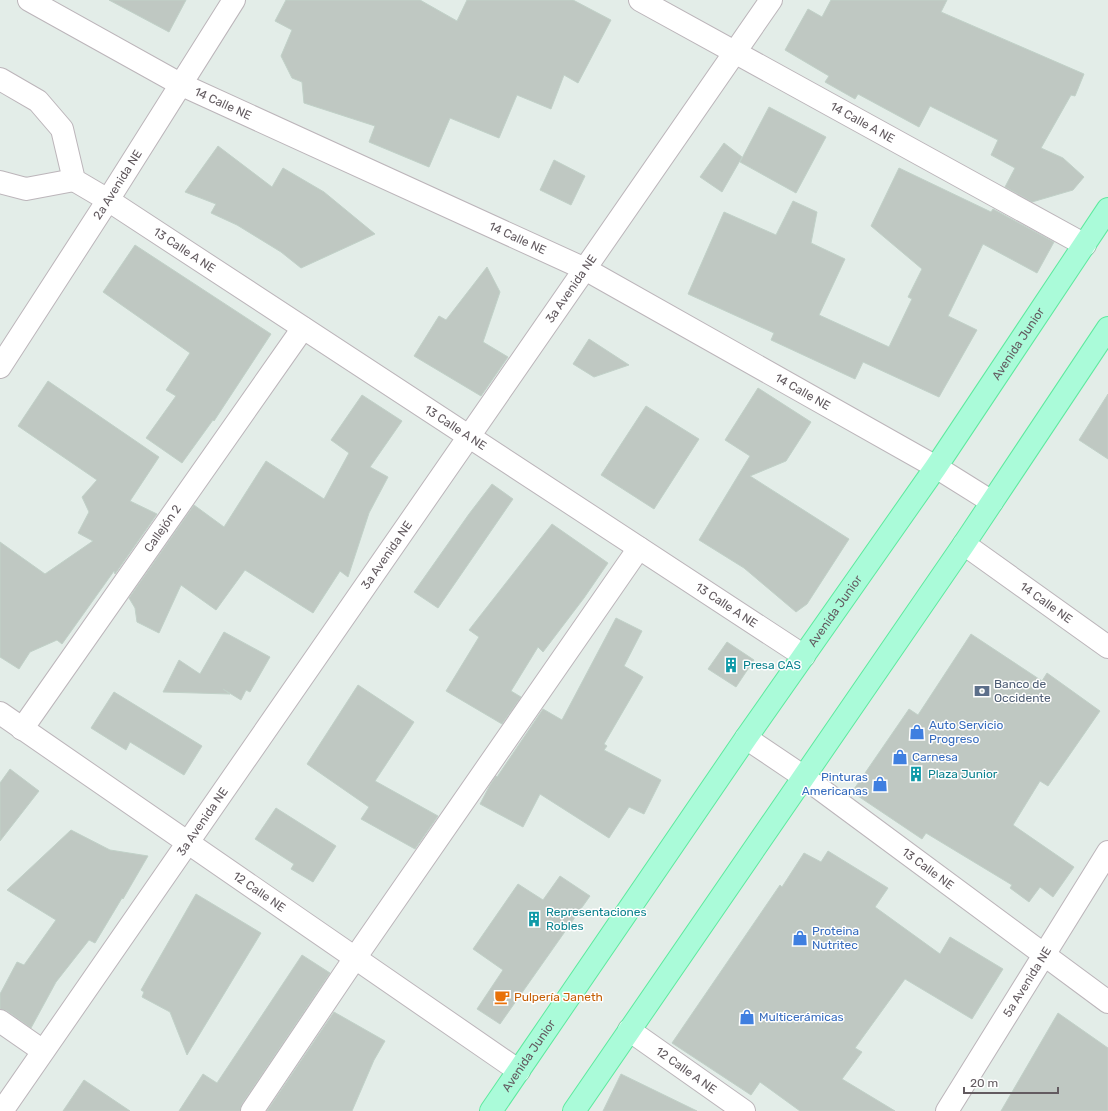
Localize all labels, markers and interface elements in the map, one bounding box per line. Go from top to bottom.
street label: 14 Calle NE [192,85,254,123]
street label: 14 Calle A NE [828,99,897,146]
street label: 2a Avenida NE [90,147,145,222]
street label: 14 Calle NE [487,219,548,257]
street label: 13 Calle A NE [151,225,218,276]
street label: 3a Avenida NE [543,252,600,326]
street label: Avenida Junior [989,304,1048,383]
street label: 14 Calle NE [773,371,833,413]
street label: 13 Calle A NE [422,402,489,453]
street label: Callejón 2 [141,502,184,555]
street label: 3a Avenida NE [358,518,415,592]
street label: Avenida Junior [805,572,865,649]
street label: 14 Calle NE [1017,579,1075,626]
street label: 13 Calle A NE [693,580,760,631]
building icon: Presa CAS [722,656,740,674]
place label: Presa CAS [743,658,801,672]
place label: Banco de Occidente [994,677,1051,705]
bank icon: Banco de Occidente [973,682,991,700]
place label: Auto Servicio Progreso [929,718,1004,746]
shop icon: Auto Servicio Progreso [908,723,926,741]
shop icon: Carnesa [891,748,909,766]
place label: Carnesa [912,750,958,764]
building icon: Plaza Junior [907,765,925,783]
place label: Plaza Junior [928,767,998,781]
place label: Pinturas Americanas [802,770,868,798]
shop icon: Pinturas Americanas [871,775,889,793]
street label: 3a Avenida NE [174,785,231,858]
street label: 13 Calle NE [899,845,957,892]
street label: 12 Calle NE [230,869,288,915]
place label: Representaciones Robles [546,905,647,933]
building icon: Representaciones Robles [525,910,543,928]
place label: Proteina Nutritec [812,924,859,952]
shop icon: Proteina Nutritec [791,929,809,947]
street label: 5a Avenida NE [1000,944,1054,1019]
cafe icon: Pulpería Janeth [493,988,511,1006]
place label: Pulpería Janeth [514,990,603,1004]
shop icon: Multicerámicas [738,1008,756,1026]
place label: Multicerámicas [759,1010,844,1024]
street label: Avenida Junior [499,1017,559,1094]
street label: 12 Calle A NE [653,1044,719,1097]
scale bar [964,1069,1058,1095]
text: 20 m [970,1076,998,1090]

